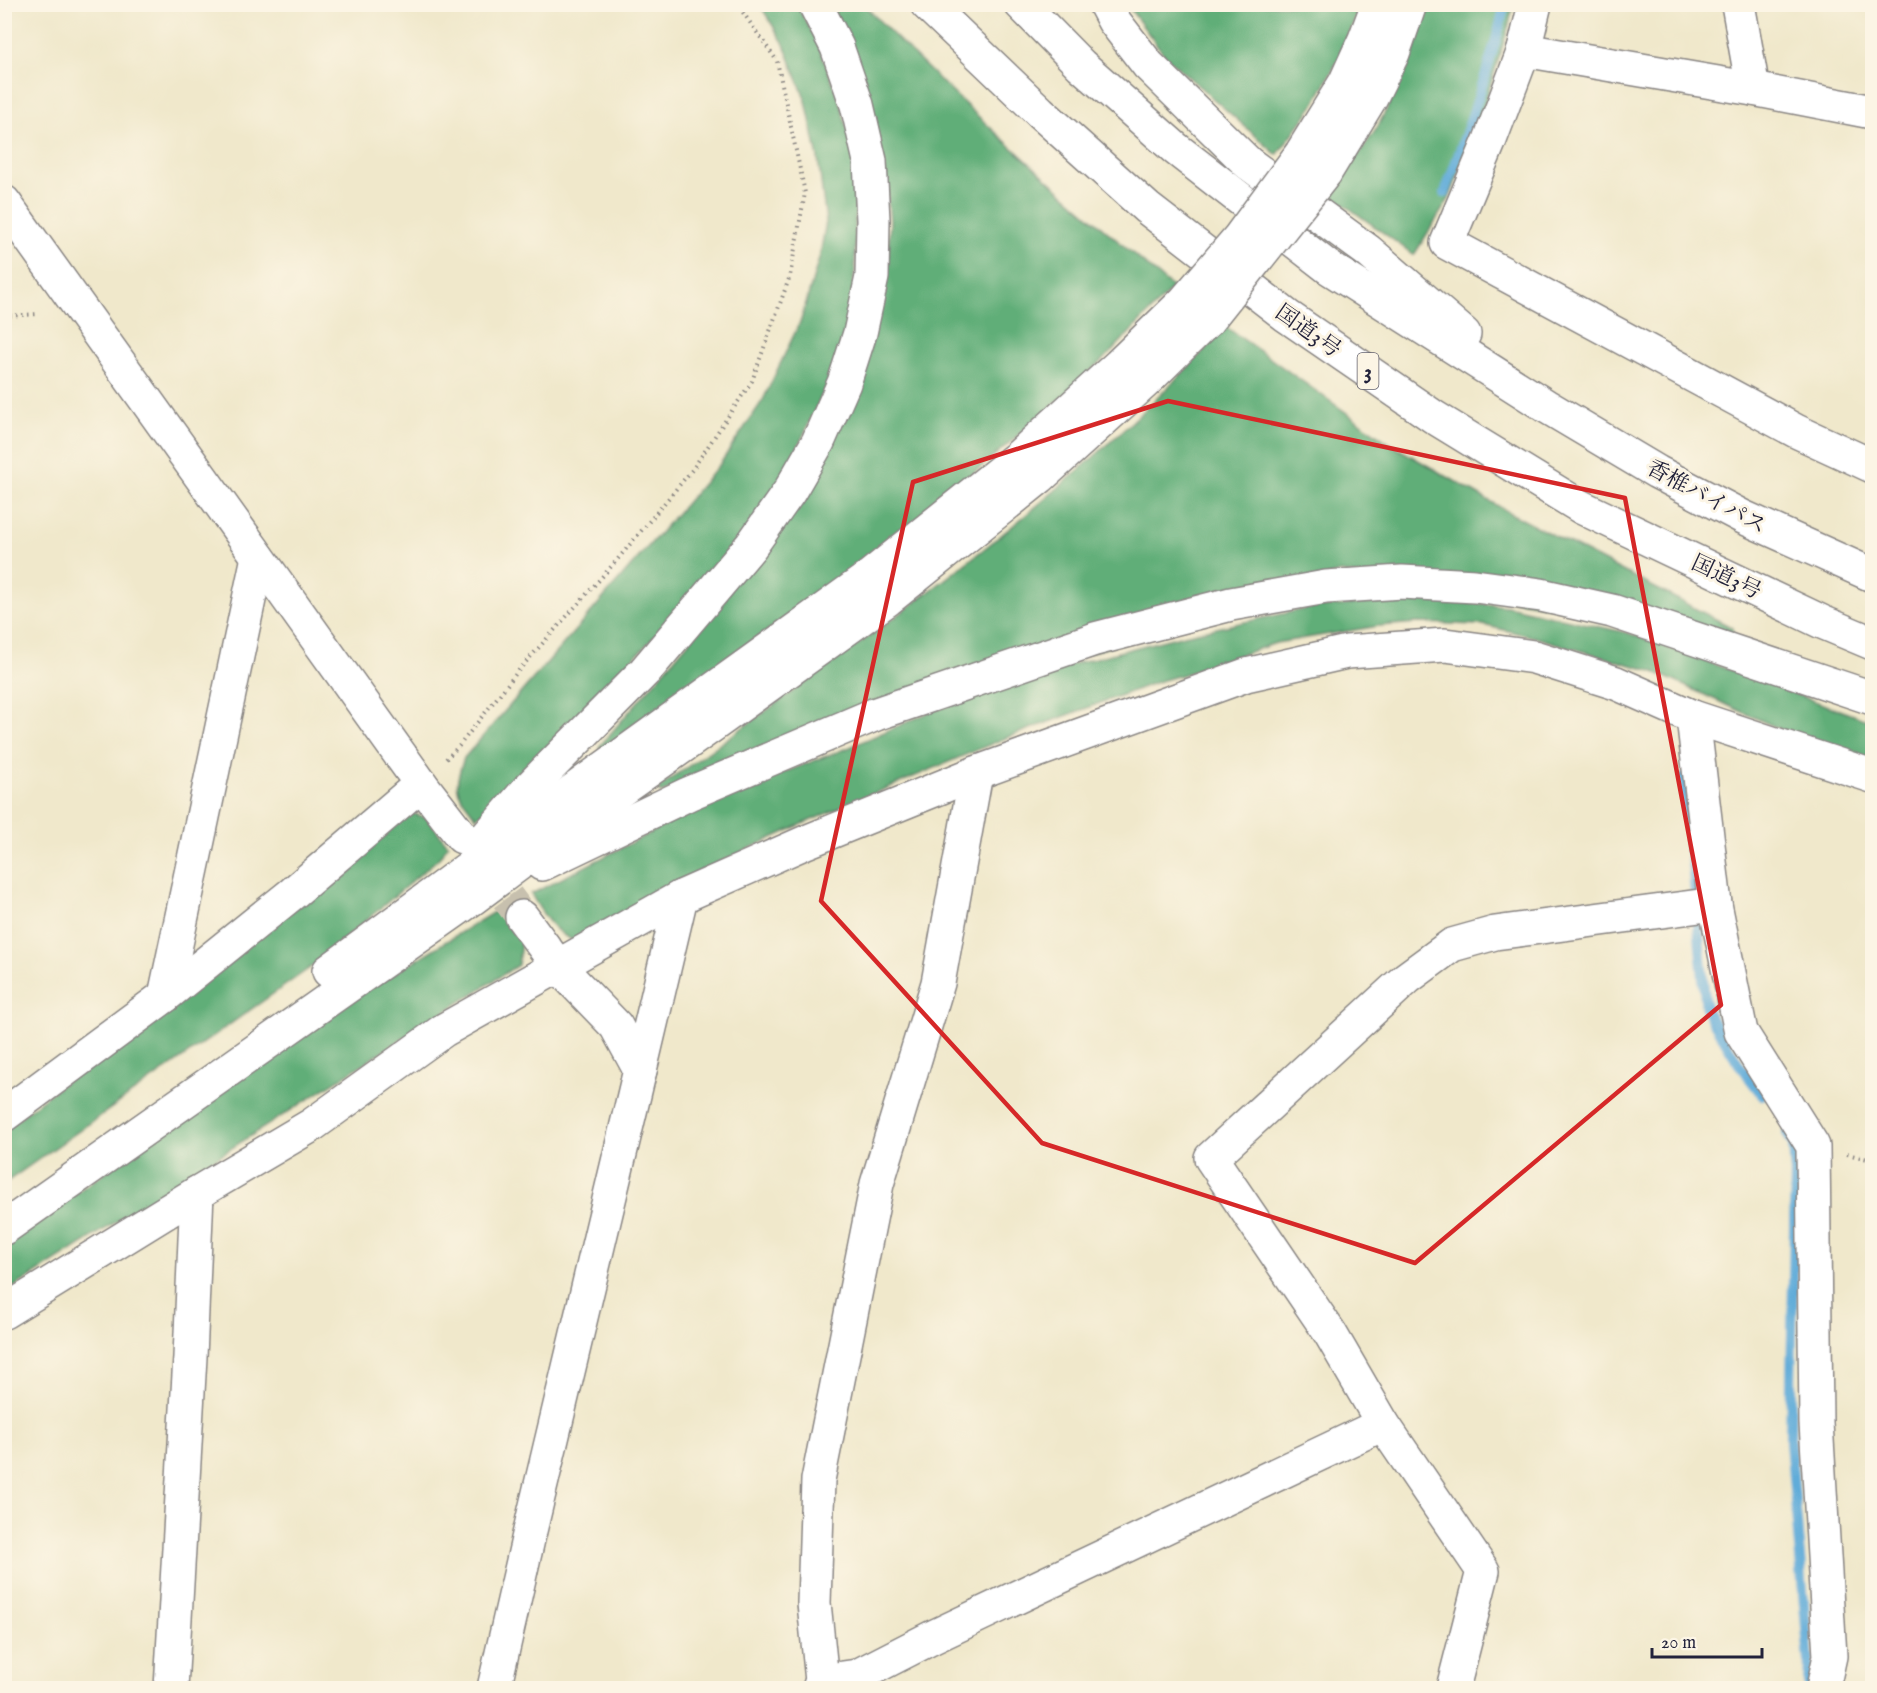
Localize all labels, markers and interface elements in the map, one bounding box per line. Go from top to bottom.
street label: 国道3号 [1269,299,1346,364]
road number: 3 [1358,353,1378,389]
street label: 香椎バイパス [1641,455,1771,541]
street label: 国道3号 [1687,549,1766,606]
scale bar [1652,1621,1762,1659]
text: 20 m [1661,1632,1696,1655]

